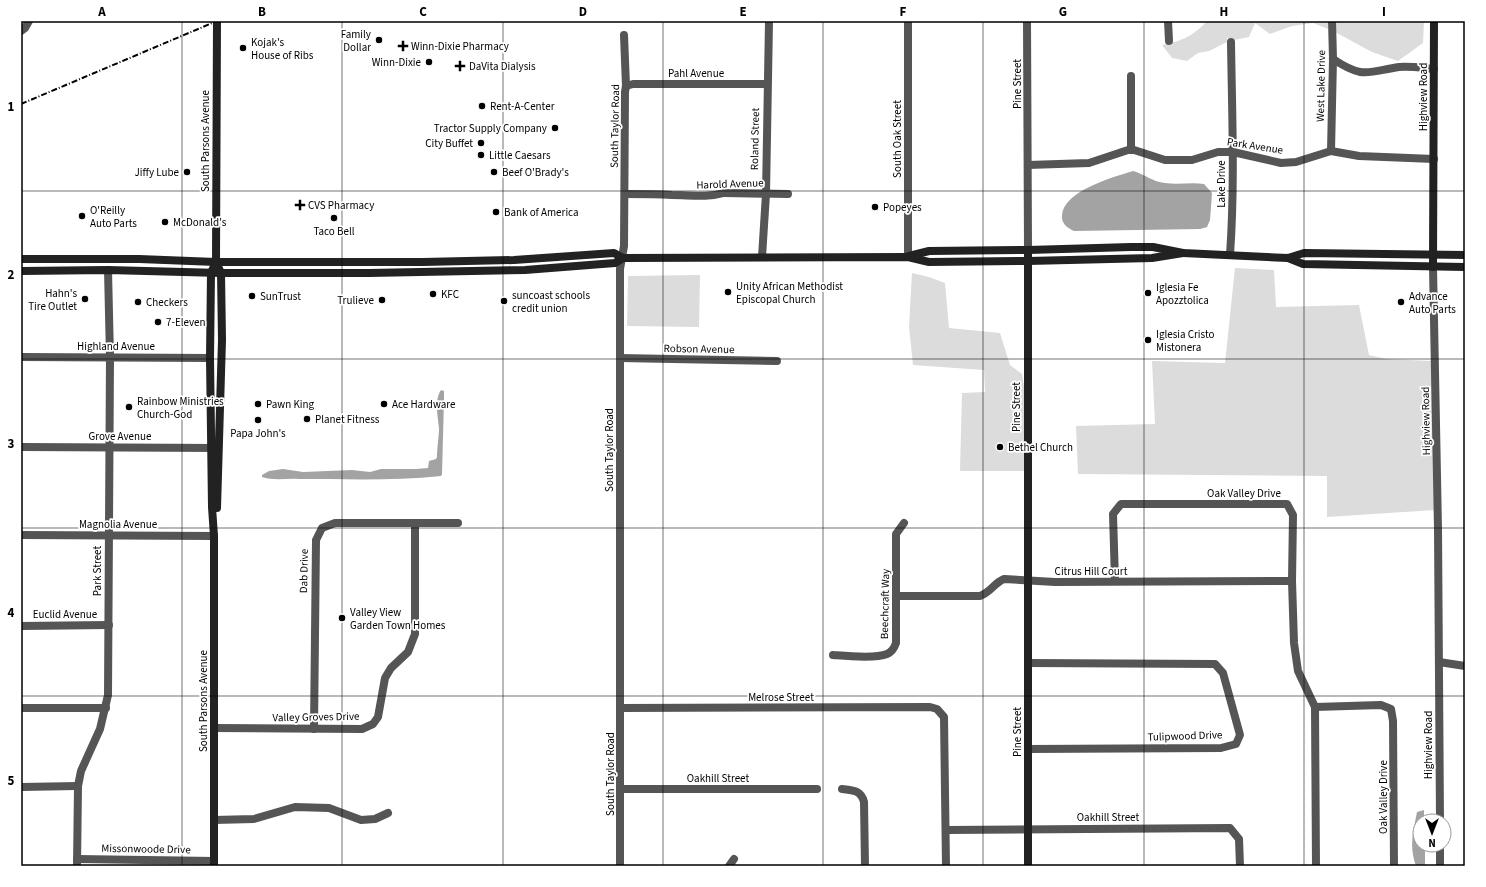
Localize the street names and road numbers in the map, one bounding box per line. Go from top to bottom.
street label: West Lake Drive [1313,49,1329,122]
street label: Pine Street [1010,59,1025,109]
street label: Highview Road [1416,63,1431,131]
street label: Pahl Avenue [668,66,725,81]
street label: South Taylor Road [607,84,623,168]
street label: South Parsons Avenue [198,89,213,192]
street label: South Oak Street [890,100,905,178]
street label: Roland Street [747,107,763,170]
street label: Park Avenue [1226,134,1285,158]
street label: Lake Drive [1214,160,1229,208]
street label: Harold Avenue [696,175,764,193]
street label: Highland Avenue [77,339,156,354]
street label: Robson Avenue [663,341,735,357]
street label: Pine Street [1009,382,1024,432]
street label: Highview Road [1418,387,1434,455]
street label: South Taylor Road [602,408,617,492]
street label: Grove Avenue [88,429,152,444]
street label: Oak Valley Drive [1207,486,1281,501]
street label: Magnolia Avenue [79,517,158,532]
street label: Park Street [90,546,105,596]
street label: Dab Drive [296,548,312,593]
street label: Citrus Hill Court [1055,564,1128,579]
street label: Beechcraft Way [877,569,893,639]
street label: Euclid Avenue [33,607,98,622]
street label: South Parsons Avenue [196,649,211,752]
street label: Melrose Street [748,690,814,705]
street label: Pine Street [1010,707,1025,757]
street label: Valley Groves Drive [272,709,360,725]
street label: Highview Road [1421,711,1436,779]
street label: Tulipwood Drive [1147,727,1223,745]
street label: South Taylor Road [603,732,618,816]
street label: Oak Valley Drive [1376,760,1391,834]
street label: Oakhill Street [687,771,749,786]
street label: Oakhill Street [1077,810,1139,825]
street label: Missonwoode Drive [101,841,191,857]

